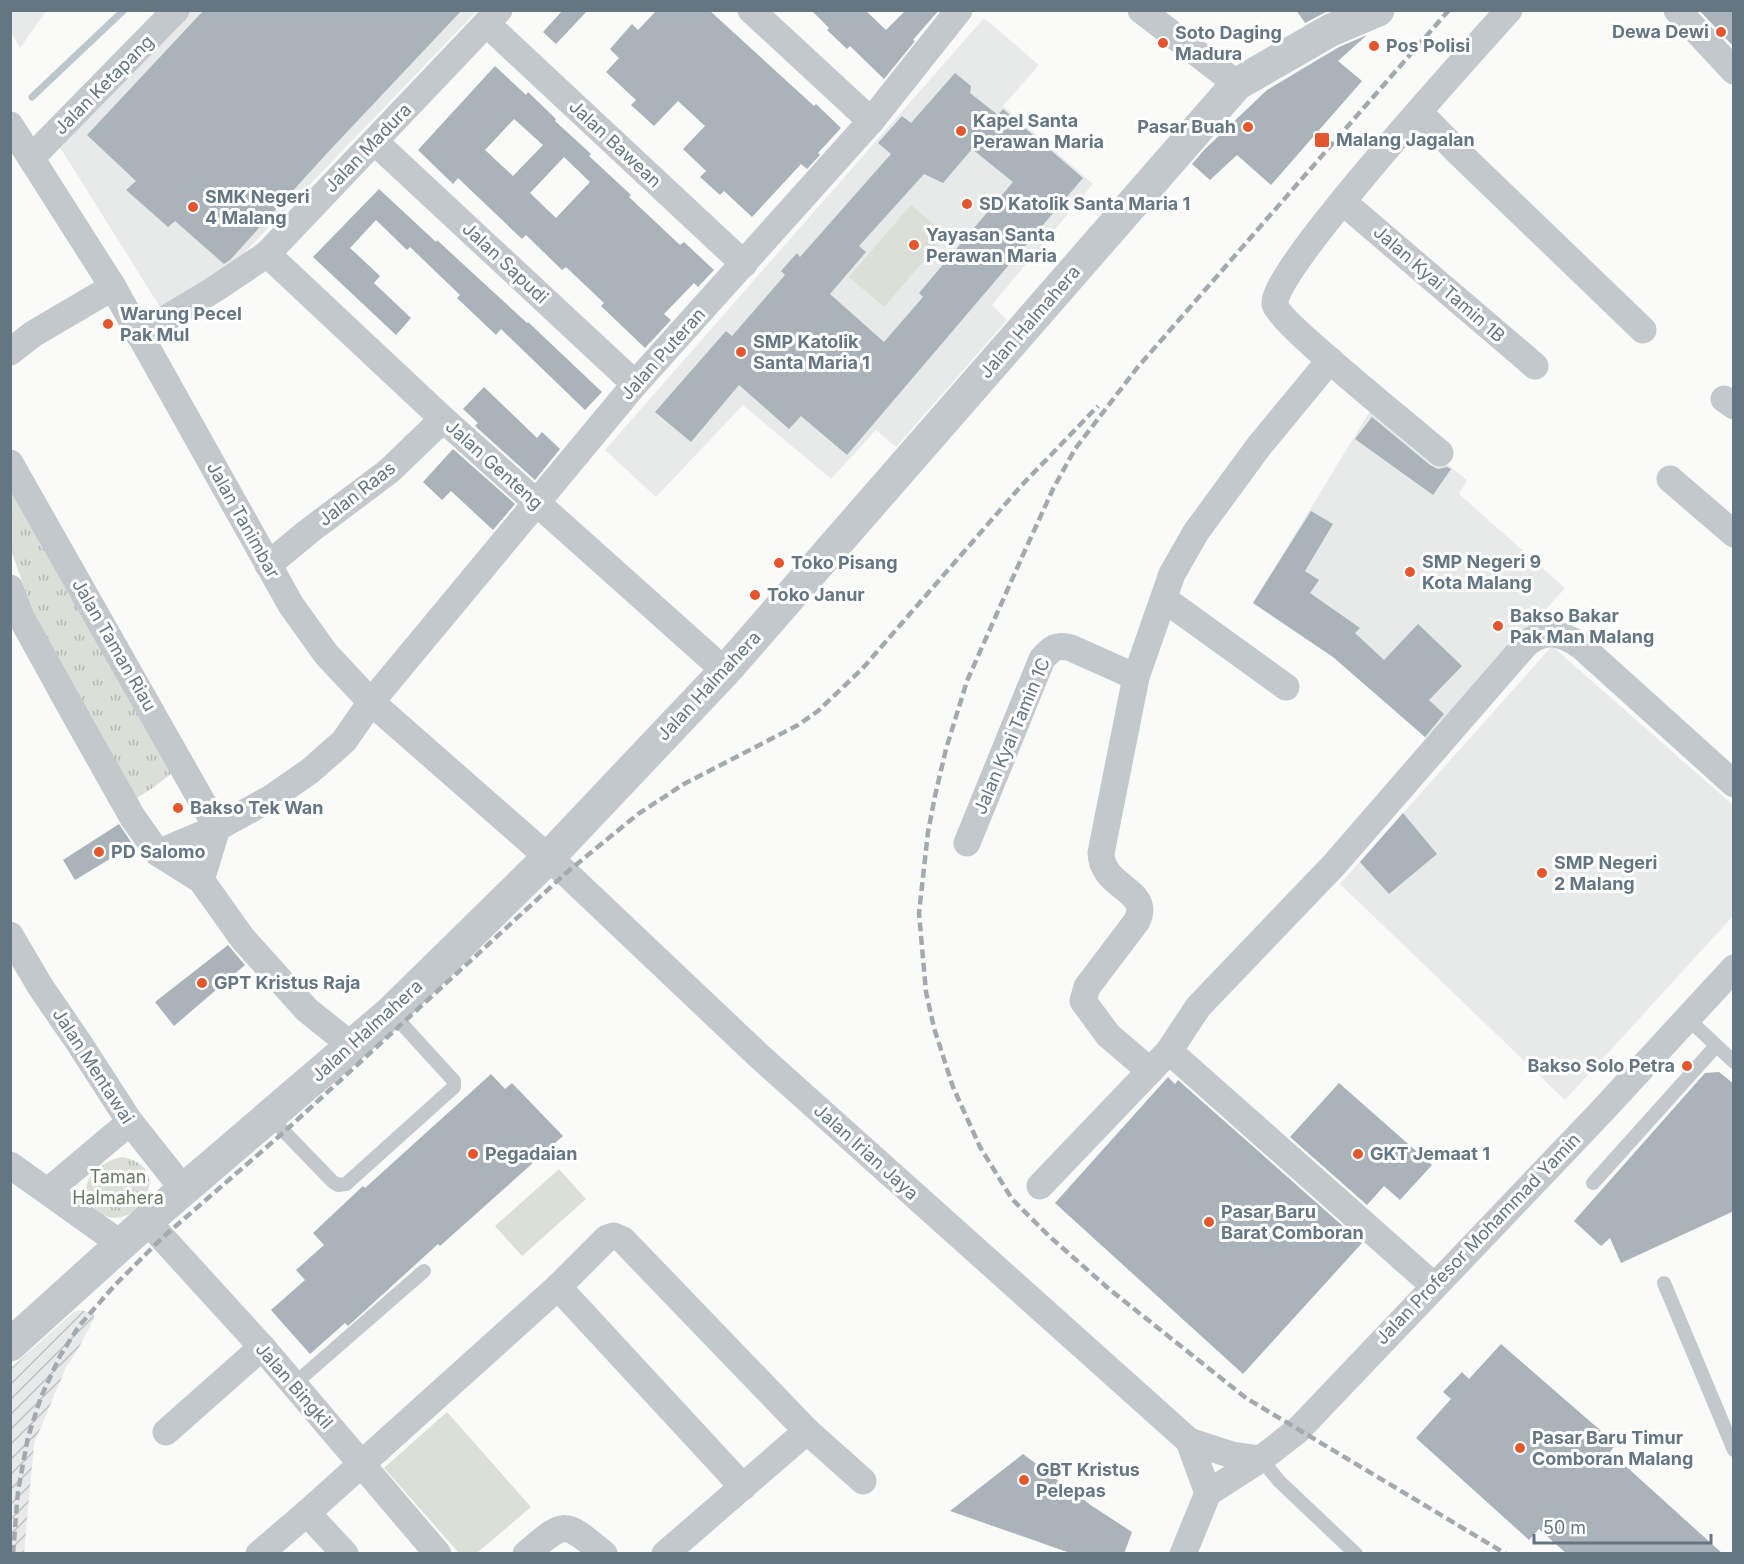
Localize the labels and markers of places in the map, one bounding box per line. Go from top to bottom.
place label: Dewa Dewi [1612,21,1709,42]
place label: Soto Daging Madura [1175,22,1282,64]
marker: Dewa Dewi [1714,25,1728,39]
place label: Pos Polisi [1386,35,1470,56]
marker: Soto Daging Madura [1156,36,1170,50]
marker: Pos Polisi [1367,39,1381,53]
place label: Kapel Santa Perawan Maria [973,110,1104,152]
place label: Pasar Buah [1137,116,1236,137]
marker: Pasar Buah [1241,120,1255,134]
marker: Kapel Santa Perawan Maria [954,124,968,138]
place label: Malang Jagalan [1336,129,1475,150]
marker: Malang Jagalan [1313,131,1331,149]
place label: SMK Negeri 4 Malang [205,186,310,228]
place label: SD Katolik Santa Maria 1 [979,193,1190,214]
marker: SD Katolik Santa Maria 1 [960,197,974,211]
marker: SMK Negeri 4 Malang [186,200,200,214]
place label: Yayasan Santa Perawan Maria [926,224,1057,266]
marker: Yayasan Santa Perawan Maria [907,238,921,252]
place label: Warung Pecel Pak Mul [120,303,242,345]
marker: Warung Pecel Pak Mul [101,317,115,331]
place label: SMP Katolik Santa Maria 1 [753,331,870,373]
marker: SMP Katolik Santa Maria 1 [734,345,748,359]
place label: SMP Negeri 9 Kota Malang [1422,551,1541,593]
place label: Toko Pisang [791,552,898,573]
marker: Toko Pisang [772,556,786,570]
marker: SMP Negeri 9 Kota Malang [1403,565,1417,579]
place label: Toko Janur [767,584,865,605]
marker: Toko Janur [748,588,762,602]
place label: Bakso Bakar Pak Man Malang [1510,605,1654,647]
marker: Bakso Bakar Pak Man Malang [1491,619,1505,633]
place label: Bakso Tek Wan [190,797,324,818]
marker: Bakso Tek Wan [171,801,185,815]
place label: PD Salomo [111,841,206,862]
marker: PD Salomo [92,845,106,859]
place label: SMP Negeri 2 Malang [1554,852,1657,894]
marker: SMP Negeri 2 Malang [1535,866,1549,880]
place label: GPT Kristus Raja [214,972,360,993]
marker: GPT Kristus Raja [195,976,209,990]
place label: Bakso Solo Petra [1527,1055,1675,1076]
marker: Bakso Solo Petra [1680,1059,1694,1073]
place label: Pegadaian [485,1143,577,1164]
place label: GKT Jemaat 1 [1370,1143,1490,1164]
marker: Pegadaian [466,1147,480,1161]
marker: GKT Jemaat 1 [1351,1147,1365,1161]
place label: Pasar Baru Barat Comboran [1221,1201,1364,1243]
marker: Pasar Baru Barat Comboran [1202,1215,1216,1229]
place label: Pasar Baru Timur Comboran Malang [1532,1427,1693,1469]
marker: Pasar Baru Timur Comboran Malang [1513,1441,1527,1455]
place label: GBT Kristus Pelepas [1036,1459,1140,1501]
marker: GBT Kristus Pelepas [1017,1473,1031,1487]

